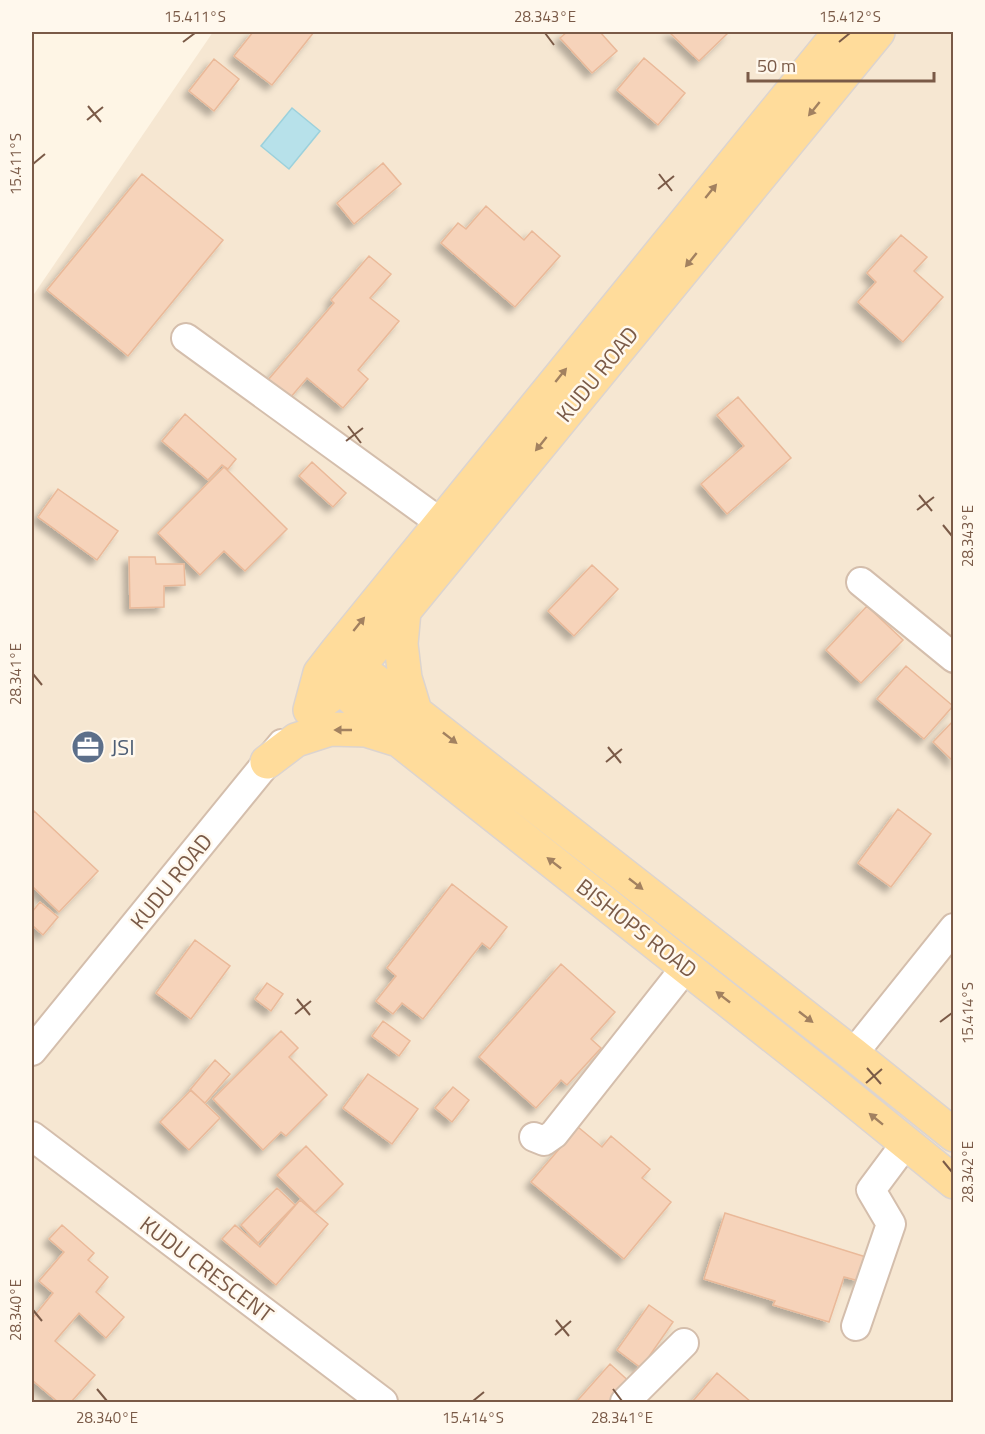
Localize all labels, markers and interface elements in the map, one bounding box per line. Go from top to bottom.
text: 15.411°S [164,5,226,28]
text: 28.343°E [514,5,576,28]
text: 15.412°S [819,5,881,28]
scale bar [748,45,934,83]
text: 50 m [757,52,796,79]
one-way arrow [808,101,821,117]
text: 15.411°S [4,133,27,195]
one-way arrow [704,183,717,199]
one-way arrow [684,252,697,268]
street label: KUDU ROAD [548,319,646,429]
one-way arrow [554,368,567,383]
one-way arrow [535,436,547,451]
text: 28.343°E [956,505,979,567]
one-way arrow [352,616,365,632]
text: 28.341°E [4,643,27,705]
one-way arrow [334,725,353,734]
office icon: JSI [70,729,106,765]
place label: JSI [111,730,135,764]
one-way arrow [442,731,457,743]
street label: KUDU ROAD [122,826,220,936]
one-way arrow [546,856,562,869]
street label: BISHOPS ROAD [569,870,705,986]
one-way arrow [628,878,644,891]
text: 15.414°S [956,982,979,1044]
one-way arrow [716,991,731,1003]
one-way arrow [798,1011,814,1024]
one-way arrow [868,1112,884,1125]
text: 28.342°E [956,1141,979,1203]
street label: KUDU CRESCENT [133,1207,281,1331]
text: 28.340°E [4,1279,27,1341]
text: 28.340°E [76,1406,138,1429]
text: 15.414°S [442,1406,504,1429]
text: 28.341°E [591,1406,653,1429]

